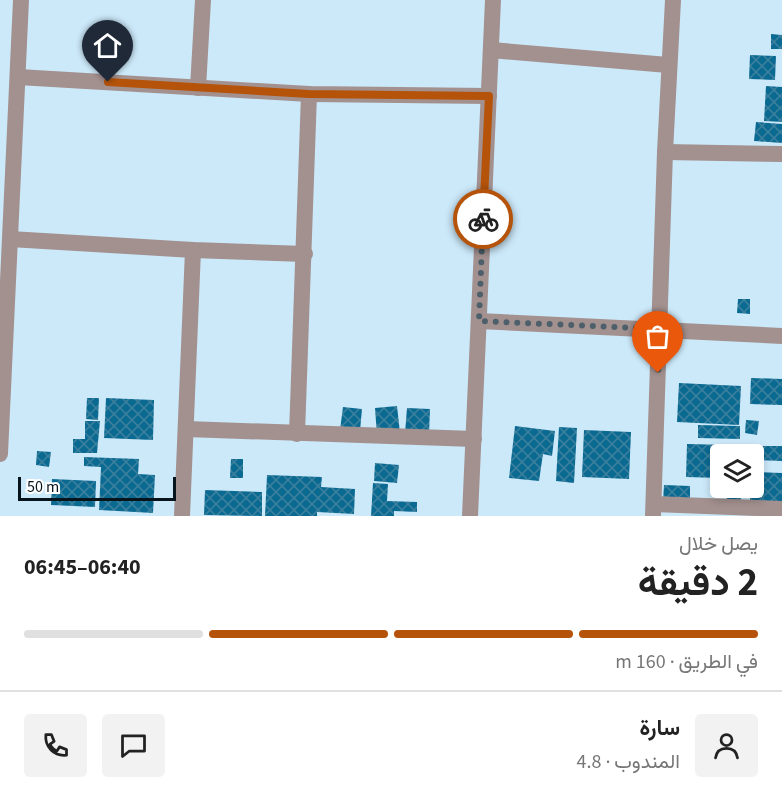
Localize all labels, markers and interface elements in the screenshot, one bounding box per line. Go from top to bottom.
pin [82,20,133,82]
icon: home [91,29,124,62]
courier [453,189,513,249]
icon: bike [467,203,500,236]
pin [632,311,683,373]
icon: bag [641,320,674,353]
map controls [710,444,764,498]
button: layers [710,444,764,498]
scale bar [18,474,176,502]
text: 50 m [27,476,59,498]
text: يصل خلال [679,530,758,558]
text: 06:40–06:45 [24,551,141,583]
text: 2 دقيقة [638,555,758,611]
text: في الطريق · 160 m [615,648,758,676]
text: سارة [639,712,680,744]
button: phone [24,714,87,777]
button: chat [102,714,165,777]
button: person [695,714,758,777]
text: المندوب · 4.8 [577,748,680,776]

